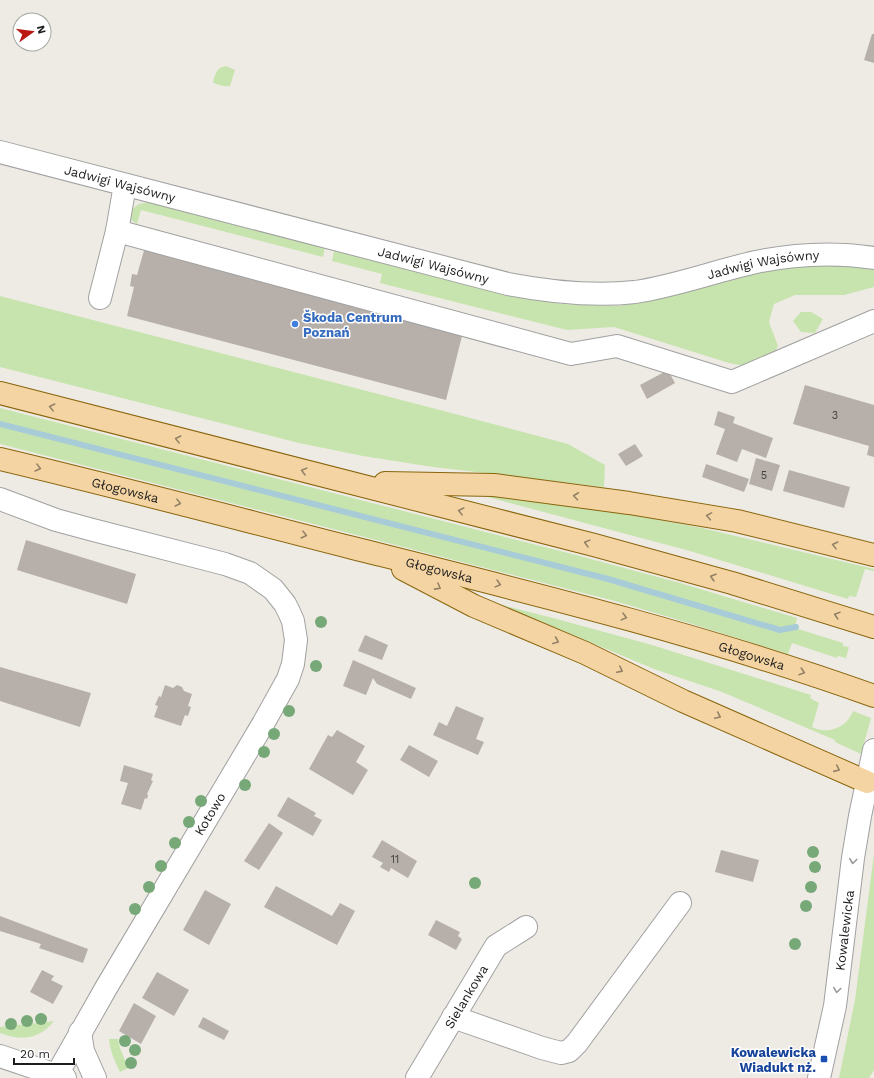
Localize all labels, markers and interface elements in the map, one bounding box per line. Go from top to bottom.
north arrow [12,12,52,52]
text: N [34,24,49,35]
street label: Jadwigi Wajsówny [63,162,177,205]
street label: Jadwigi Wajsówny [376,243,491,286]
street label: Jadwigi Wajsówny [705,247,820,282]
place label: Škoda Centrum Poznań [303,309,402,340]
marker: Škoda Centrum Poznań [290,319,300,329]
one-way arrow [49,403,56,412]
house number: 3 [832,409,838,422]
one-way arrow [175,435,182,444]
one-way arrow [35,463,41,471]
one-way arrow [301,467,307,475]
house number: 5 [761,469,767,482]
street label: Głogowska [90,474,161,506]
one-way arrow [573,492,579,501]
one-way arrow [174,498,181,507]
one-way arrow [458,507,464,515]
one-way arrow [705,512,712,520]
one-way arrow [300,530,307,539]
one-way arrow [584,539,591,548]
one-way arrow [832,541,839,550]
street label: Głogowska [404,554,475,586]
one-way arrow [709,573,716,582]
one-way arrow [495,579,502,588]
one-way arrow [434,583,441,590]
one-way arrow [834,611,841,620]
one-way arrow [621,613,627,621]
one-way arrow [552,636,560,644]
street label: Głogowska [717,638,787,673]
one-way arrow [616,665,624,673]
one-way arrow [798,667,805,676]
one-way arrow [714,711,722,719]
one-way arrow [834,765,841,773]
street label: Kotowo [191,790,229,838]
house number: 11 [391,853,399,866]
one-way arrow [849,858,858,864]
street label: Kowalewicka [832,888,857,972]
street label: Sielankowa [441,961,491,1031]
one-way arrow [833,987,842,993]
scale bar [14,1040,74,1066]
place label: Kowalewicka Wiadukt nż. [731,1045,816,1075]
text: 20 m [20,1047,50,1061]
marker: Kowalewicka Wiadukt nż. [819,1054,829,1064]

